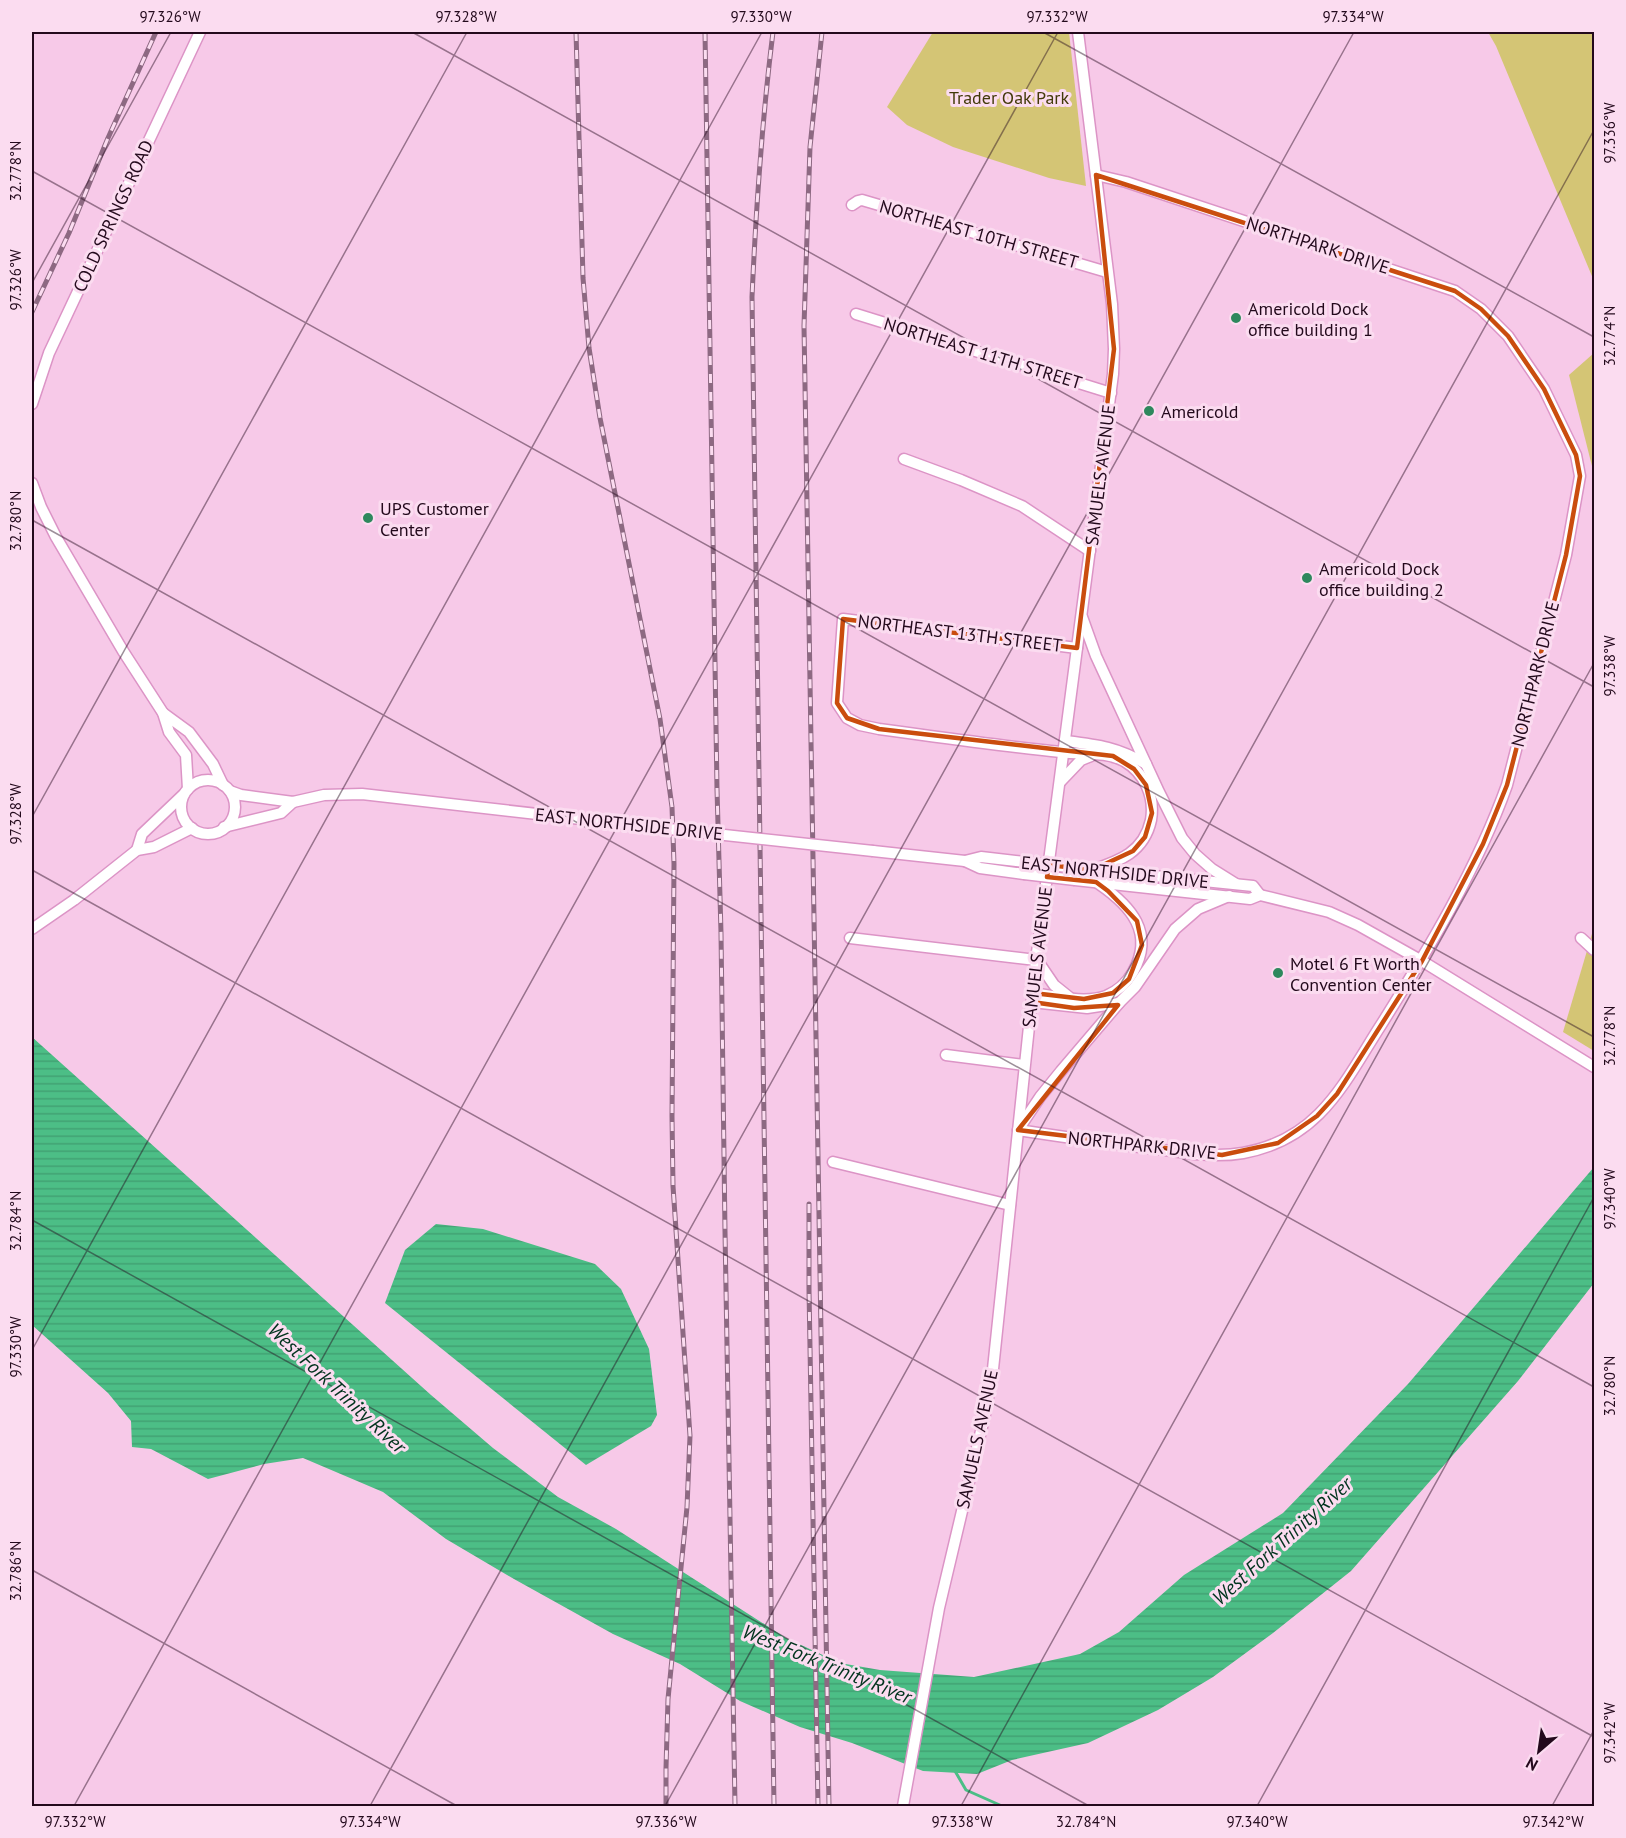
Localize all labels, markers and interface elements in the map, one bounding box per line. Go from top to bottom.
text: 97.326°W [139,7,201,26]
text: 97.328°W [435,7,497,26]
text: 97.330°W [730,7,792,26]
text: 97.332°W [1026,7,1088,26]
text: 97.334°W [1322,7,1384,26]
park label: Trader Oak Park [949,86,1069,109]
text: 97.336°W [1600,102,1619,164]
street label: COLD SPRINGS ROAD [68,136,158,296]
text: 32.778°N [6,141,25,201]
street label: NORTHEAST 10TH STREET [877,195,1081,273]
street label: NORTHPARK DRIVE [1244,211,1392,279]
text: 97.326°W [6,249,25,311]
place label: Americold Dock office building 1 [1248,297,1373,341]
text: 32.774°N [1600,306,1619,366]
marker: Americold Dock office building 1 [1229,311,1243,325]
street label: NORTHEAST 11TH STREET [881,312,1085,394]
place label: Americold [1161,400,1239,423]
street label: SAMUELS AVENUE [1080,403,1120,547]
marker: Americold [1142,404,1156,418]
text: 32.780°N [6,491,25,551]
place label: UPS Customer Center [380,497,489,541]
marker: UPS Customer Center [361,511,375,525]
place label: Americold Dock office building 2 [1319,557,1444,601]
marker: Americold Dock office building 2 [1300,571,1314,585]
street label: NORTHPARK DRIVE [1506,599,1564,749]
street label: NORTHEAST 13TH STREET [856,609,1064,657]
text: 97.338°W [1600,635,1619,697]
text: 97.328°W [6,783,25,845]
street label: EAST NORTHSIDE DRIVE [534,803,724,845]
street label: EAST NORTHSIDE DRIVE [1020,851,1210,893]
street label: SAMUELS AVENUE [1017,885,1057,1029]
place label: Motel 6 Ft Worth Convention Center [1290,952,1432,996]
marker: Motel 6 Ft Worth Convention Center [1271,966,1285,980]
text: 32.778°N [1600,1006,1619,1066]
street label: NORTHPARK DRIVE [1067,1126,1217,1164]
text: 97.340°W [1600,1168,1619,1230]
text: 32.784°N [6,1191,25,1251]
text: 97.330°W [6,1316,25,1378]
water label: West Fork Trinity River [262,1317,413,1460]
text: 32.780°N [1600,1356,1619,1416]
street label: SAMUELS AVENUE [951,1367,1003,1511]
water label: West Fork Trinity River [1207,1470,1359,1611]
text: 32.786°N [6,1541,25,1601]
water label: West Fork Trinity River [739,1618,917,1710]
text: 97.342°W [1600,1702,1619,1764]
north arrow [1509,1721,1569,1781]
text: N [1522,1753,1541,1775]
text: 97.332°W [44,1812,106,1831]
text: 97.334°W [339,1812,401,1831]
text: 97.336°W [635,1812,697,1831]
text: 97.338°W [931,1812,993,1831]
text: 32.784°N [1056,1812,1116,1831]
text: 97.340°W [1226,1812,1288,1831]
text: 97.342°W [1522,1812,1584,1831]

